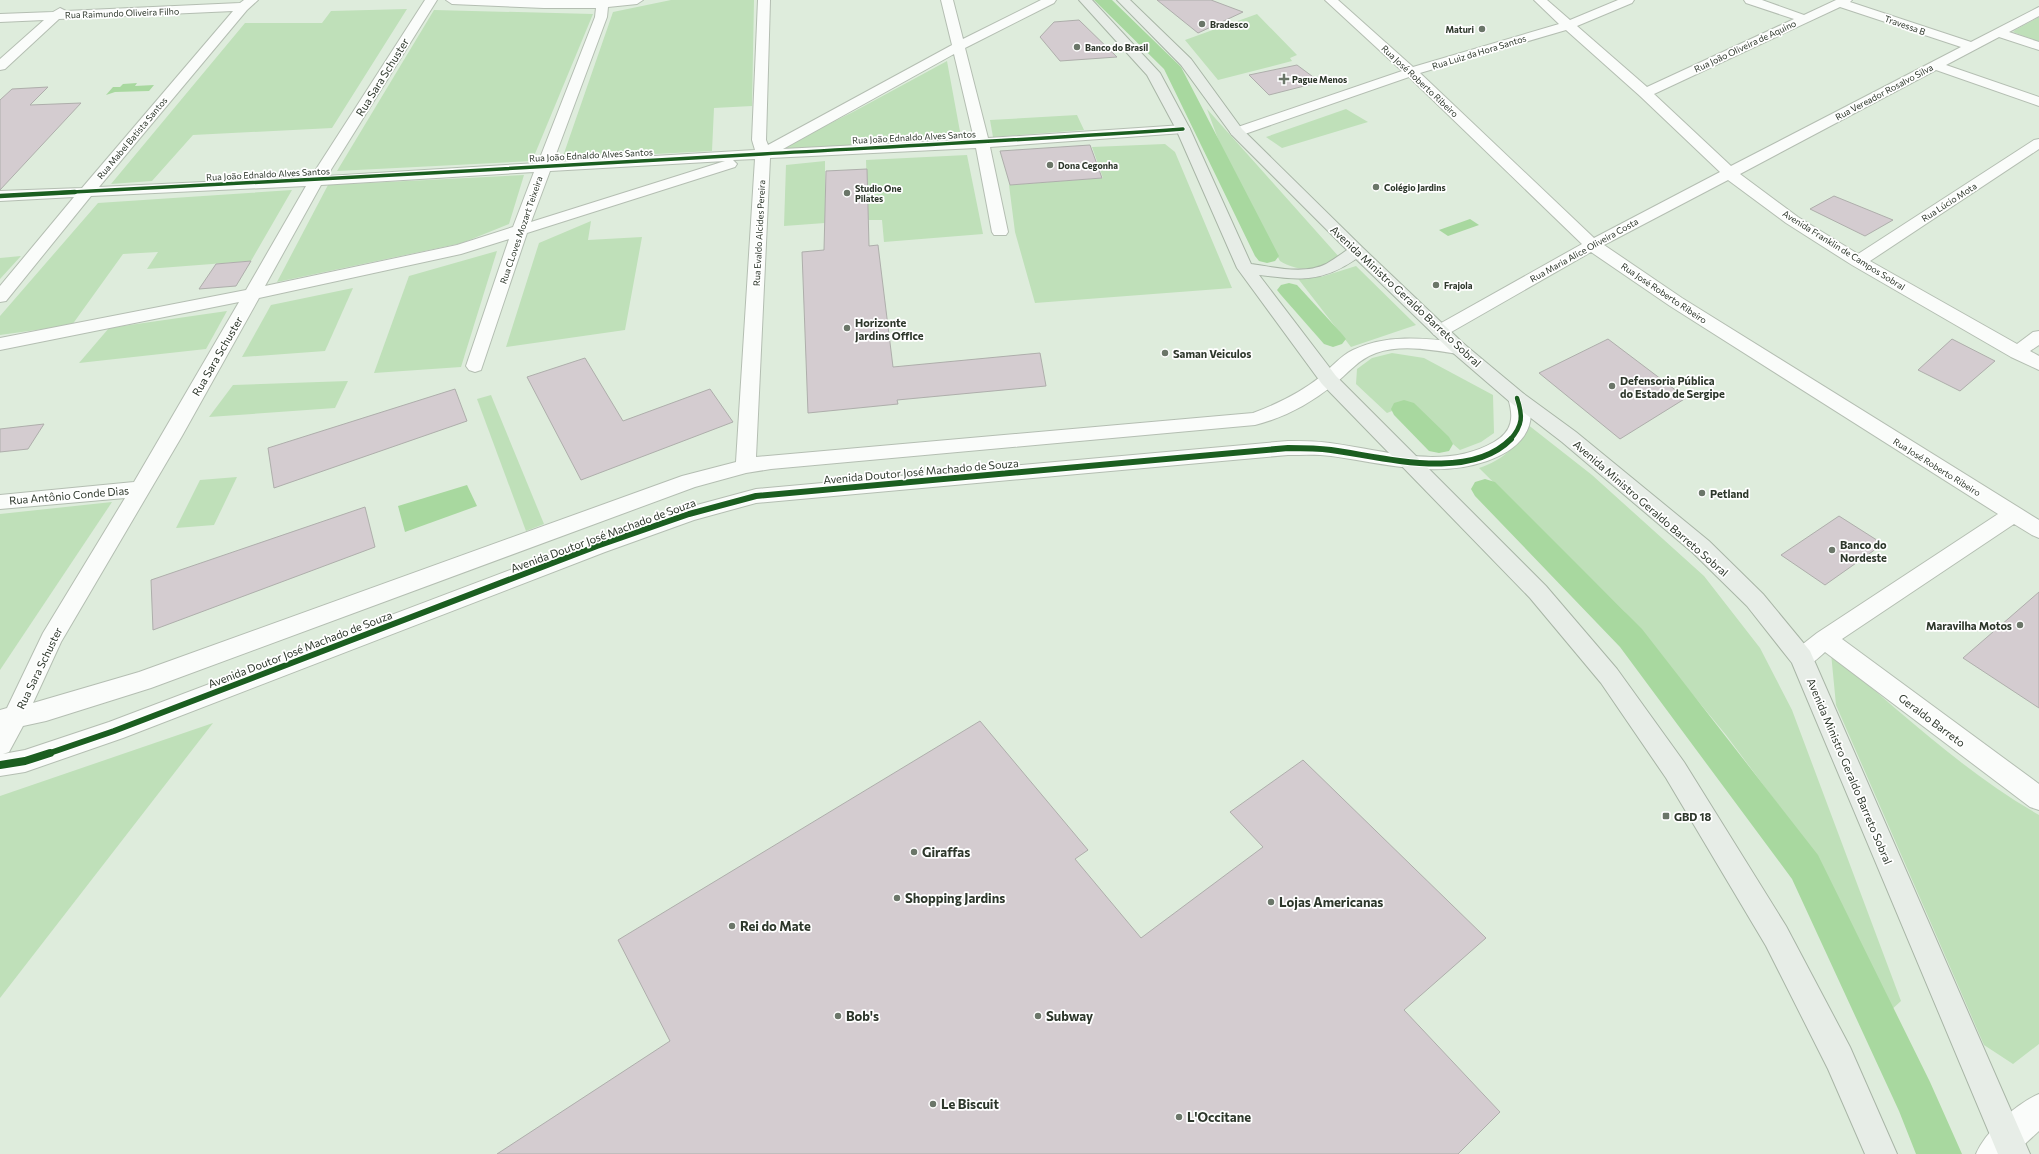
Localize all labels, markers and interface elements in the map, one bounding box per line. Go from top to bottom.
street label: Rua Raimundo Oliveira Filho [65,6,179,20]
street label: Travessa B [1883,13,1927,37]
street label: Rua João Oliveira de Aquino [1692,17,1798,75]
marker: Bradesco [1197,19,1207,29]
place label: Bradesco [1210,19,1249,30]
place label: Maturi [1446,24,1474,35]
marker: Maturi [1477,24,1487,34]
street label: Rua Luiz da Hora Santos [1431,32,1527,72]
street label: Rua Sara Schuster [353,35,412,118]
marker: Banco do Brasil [1072,42,1082,52]
place label: Banco do Brasil [1085,42,1148,53]
street label: Rua José Roberto Ribeiro [1379,43,1461,119]
street label: Rua Vereador Rosalvo Silva [1833,61,1935,123]
marker: Pague Menos [1279,74,1289,84]
place label: Pague Menos [1292,74,1347,85]
street label: Rua Mabel Batista Santos [94,95,170,181]
street label: Rua João Ednaldo Alves Santos [852,128,976,146]
street label: Rua João Ednaldo Alves Santos [529,146,653,164]
marker: Dona Cegonha [1045,160,1055,170]
place label: Dona Cegonha [1058,160,1118,171]
street label: Rua João Ednaldo Alves Santos [206,165,330,183]
street label: Rua CLoves Mozart Teixeira [497,174,545,285]
street label: Rua Evaldo Alcides Pereira [751,179,767,286]
street label: Rua Lúcio Mota [1919,180,1979,224]
marker: Colégio Jardins [1371,182,1381,192]
place label: Colégio Jardins [1384,182,1446,193]
place label: Studio One Pilates [855,183,902,204]
marker: Studio One Pilates [842,188,852,198]
street label: Avenida Franklin de Campos Sobral [1781,208,1907,292]
street label: Rua Maria Alice Oliveira Costa [1528,215,1640,284]
street label: Avenida Ministro Geraldo Barreto Sobral [1328,223,1484,369]
street label: Rua José Roberto Ribeiro [1619,260,1709,326]
marker: Frajola [1431,280,1441,290]
place label: Frajola [1444,280,1473,291]
street label: Rua Sara Schuster [189,313,245,398]
place label: Horizonte Jardins Office [855,316,924,343]
marker: Horizonte Jardins Office [842,323,852,333]
place label: Saman Veiculos [1173,347,1251,360]
marker: Saman Veiculos [1160,348,1170,358]
place label: Defensoria Pública do Estado de Sergipe [1620,374,1725,400]
marker: Defensoria Pública do Estado de Sergipe [1607,381,1617,391]
street label: Rua José Roberto Ribeiro [1891,436,1983,498]
street label: Avenida Ministro Geraldo Barreto Sobral [1571,437,1731,579]
street label: Avenida Doutor José Machado de Souza [823,456,1019,487]
street label: Rua Antônio Conde Dias [8,483,130,507]
place label: Petland [1710,487,1749,500]
marker: Petland [1697,488,1707,498]
street label: Avenida Doutor José Machado de Souza [509,495,698,576]
place label: Banco do Nordeste [1840,538,1887,564]
marker: Banco do Nordeste [1827,545,1837,555]
street label: Avenida Doutor José Machado de Souza [206,608,394,691]
place label: Maravilha Motos [1926,619,2012,632]
marker: Maravilha Motos [2015,620,2025,630]
street label: Rua Sara Schuster [14,624,65,711]
street label: Avenida Ministro Geraldo Barreto Sobral [1805,676,1895,866]
street label: Geraldo Barreto [1896,691,1968,749]
place label: GBD 18 [1674,810,1711,823]
marker: GBD 18 [1661,811,1671,821]
place label: Giraffas [922,844,970,860]
marker: Giraffas [909,847,919,857]
place label: Shopping Jardins [905,890,1005,906]
marker: Shopping Jardins [892,893,902,903]
place label: Lojas Americanas [1279,894,1383,910]
marker: Lojas Americanas [1266,897,1276,907]
place label: Rei do Mate [740,918,811,934]
marker: Rei do Mate [727,921,737,931]
place label: Bob's [846,1008,879,1024]
place label: Subway [1046,1008,1093,1024]
marker: Bob's [833,1011,843,1021]
marker: Subway [1033,1011,1043,1021]
place label: Le Biscuit [941,1096,999,1112]
marker: Le Biscuit [928,1099,938,1109]
place label: L'Occitane [1187,1109,1251,1125]
marker: L'Occitane [1174,1112,1184,1122]

